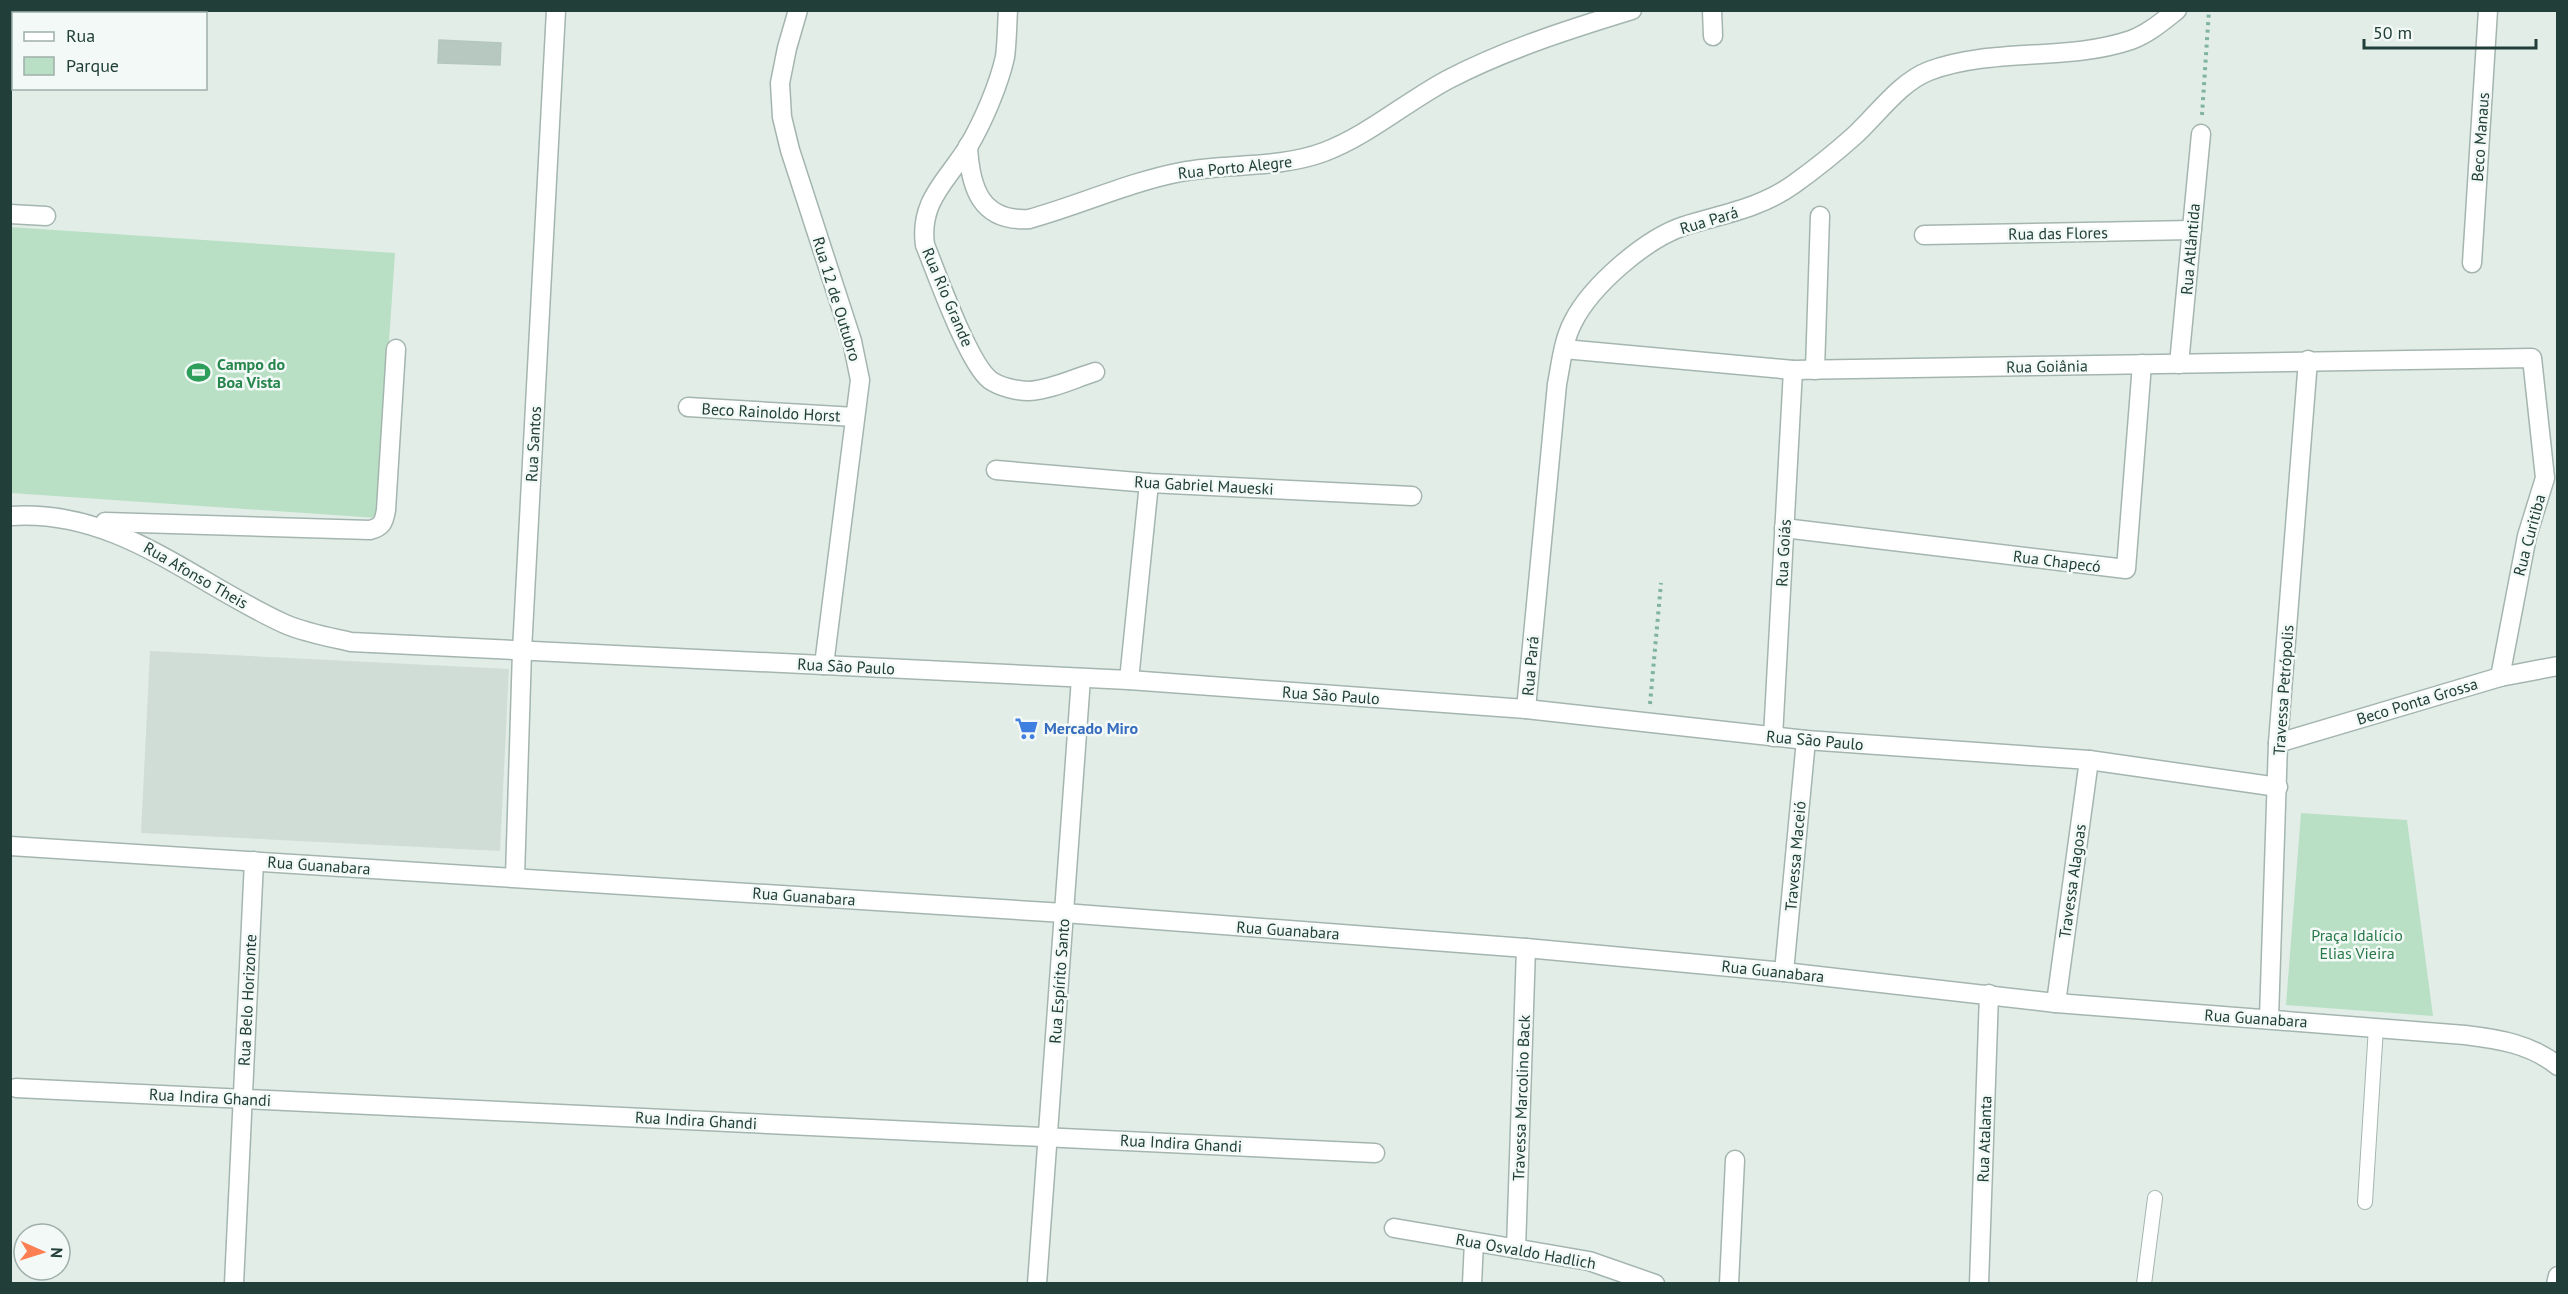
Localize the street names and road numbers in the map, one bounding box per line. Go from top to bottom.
street label: Beco Manaus [2467,91,2493,182]
street label: Rua Porto Alegre [1177,151,1293,183]
street label: Rua Pará [1677,202,1741,238]
street label: Rua Atlântida [2176,202,2204,296]
street label: Rua das Flores [2008,222,2108,244]
street label: Rua 12 de Outubro [809,234,865,364]
street label: Rua Rio Grande [918,245,978,349]
street label: Rua Goiânia [2006,355,2088,377]
street label: Beco Rainoldo Horst [701,398,841,426]
street label: Rua Santos [521,405,545,482]
street label: Rua Gabriel Maueski [1134,471,1274,499]
street label: Rua Curitiba [2509,492,2549,578]
street label: Rua Goiás [1771,519,1795,587]
street label: Rua Afonso Theis [140,537,252,613]
street label: Rua Chapecó [2012,546,2102,576]
street label: Travessa Petrópolis [2268,624,2298,756]
street label: Rua Pará [1517,635,1543,697]
street label: Rua São Paulo [797,653,895,679]
street label: Beco Ponta Grossa [2354,673,2480,729]
street label: Rua São Paulo [1282,682,1380,708]
street label: Rua São Paulo [1765,726,1865,754]
street label: Travessa Maceió [1780,800,1810,912]
street label: Travessa Alagoas [2054,822,2090,939]
street label: Rua Guanabara [267,851,371,879]
street label: Rua Guanabara [752,882,856,910]
street label: Rua Guanabara [1236,916,1340,944]
street label: Rua Espírito Santo [1045,918,1073,1044]
street label: Rua Belo Horizonte [234,934,260,1066]
street label: Rua Guanabara [1721,956,1825,986]
street label: Rua Guanabara [2204,1004,2308,1032]
street label: Travessa Marcolino Back [1508,1014,1534,1181]
street label: Rua Indira Ghandi [148,1084,272,1110]
street label: Rua Atalanta [1972,1095,1996,1183]
street label: Rua Indira Ghandi [634,1107,758,1133]
street label: Rua Indira Ghandi [1119,1130,1243,1156]
street label: Rua Osvaldo Hadlich [1454,1229,1598,1273]

